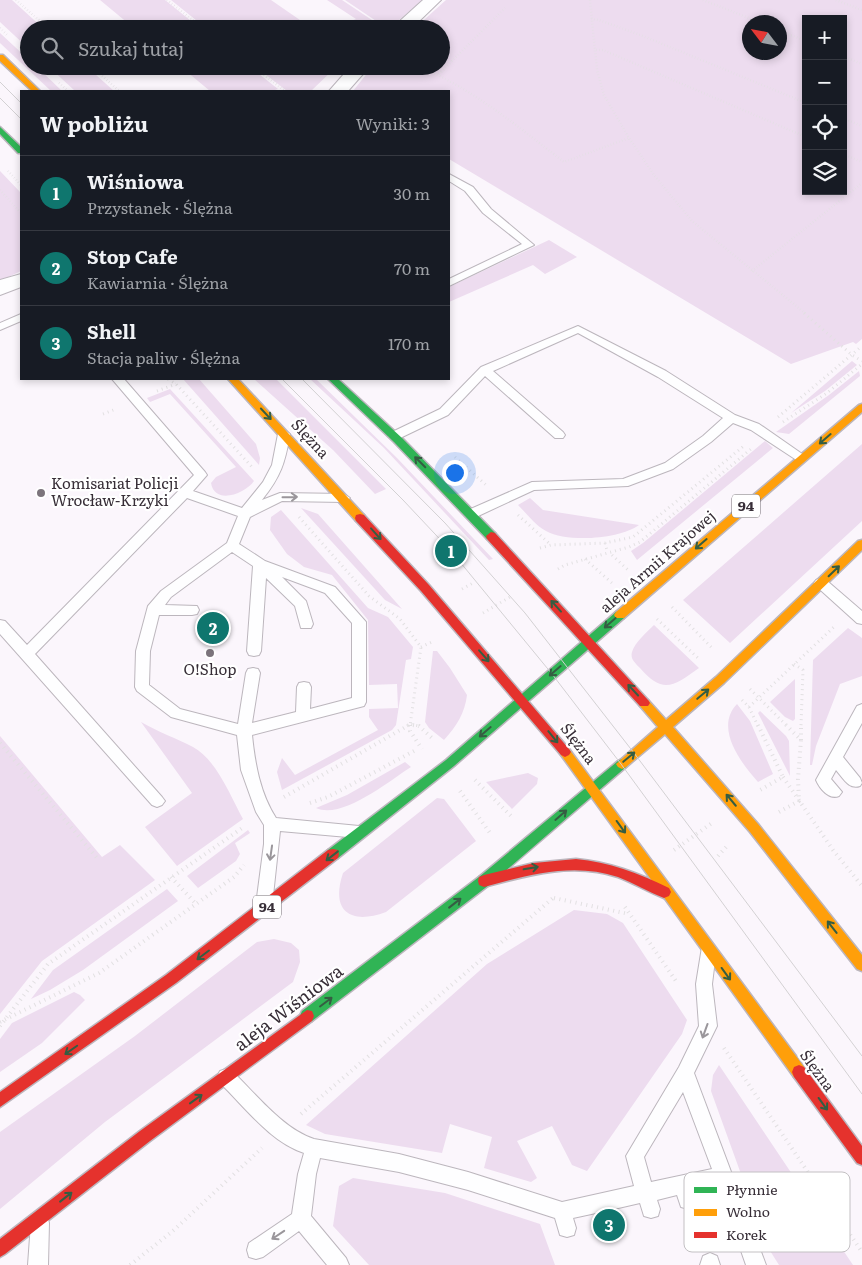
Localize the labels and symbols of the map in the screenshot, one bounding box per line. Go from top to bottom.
north arrow [742,15,787,60]
one-way arrow [260,408,272,421]
street label: Ślężna [287,413,336,464]
one-way arrow [819,433,832,444]
one-way arrow [414,456,426,469]
your location [442,460,468,486]
place label: Komisariat Policji Wrocław-Krzyki [51,471,178,511]
marker: Komisariat Policji Wrocław-Krzyki [35,487,47,499]
one-way arrow [282,492,298,502]
road number: 94 [732,494,760,518]
street label: aleja Armii Krajowej [594,504,720,618]
one-way arrow [370,527,382,540]
pin: 1 [435,532,467,570]
one-way arrow [695,539,708,550]
one-way arrow [828,565,841,577]
one-way arrow [550,599,562,612]
pin: 2 [197,609,229,647]
one-way arrow [604,618,617,629]
marker: O!Shop [204,647,216,659]
one-way arrow [478,649,489,662]
place label: O!Shop [184,657,236,680]
one-way arrow [549,665,562,677]
one-way arrow [627,684,639,696]
one-way arrow [697,689,710,700]
street label: Ślężna [556,718,603,769]
one-way arrow [479,726,492,738]
one-way arrow [548,730,559,743]
one-way arrow [623,751,636,762]
one-way arrow [725,793,737,806]
one-way arrow [554,810,567,821]
one-way arrow [616,820,626,834]
one-way arrow [266,844,276,860]
one-way arrow [325,851,339,861]
one-way arrow [522,862,538,872]
road number: 94 [253,896,281,919]
one-way arrow [448,897,461,908]
one-way arrow [827,921,838,934]
one-way arrow [196,950,210,960]
street label: aleja Wiśniowa [228,957,348,1057]
one-way arrow [721,966,731,980]
one-way arrow [319,996,332,1007]
one-way arrow [700,1023,709,1038]
street label: Ślężna [795,1044,842,1097]
one-way arrow [64,1045,78,1055]
one-way arrow [189,1094,202,1105]
one-way arrow [817,1097,828,1111]
legend [684,1172,850,1252]
text: Płynnie [726,1179,778,1199]
one-way arrow [59,1192,72,1203]
text: Wolno [726,1201,770,1221]
pin: 3 [593,1206,625,1244]
text: Korek [726,1224,767,1244]
one-way arrow [272,1230,286,1240]

